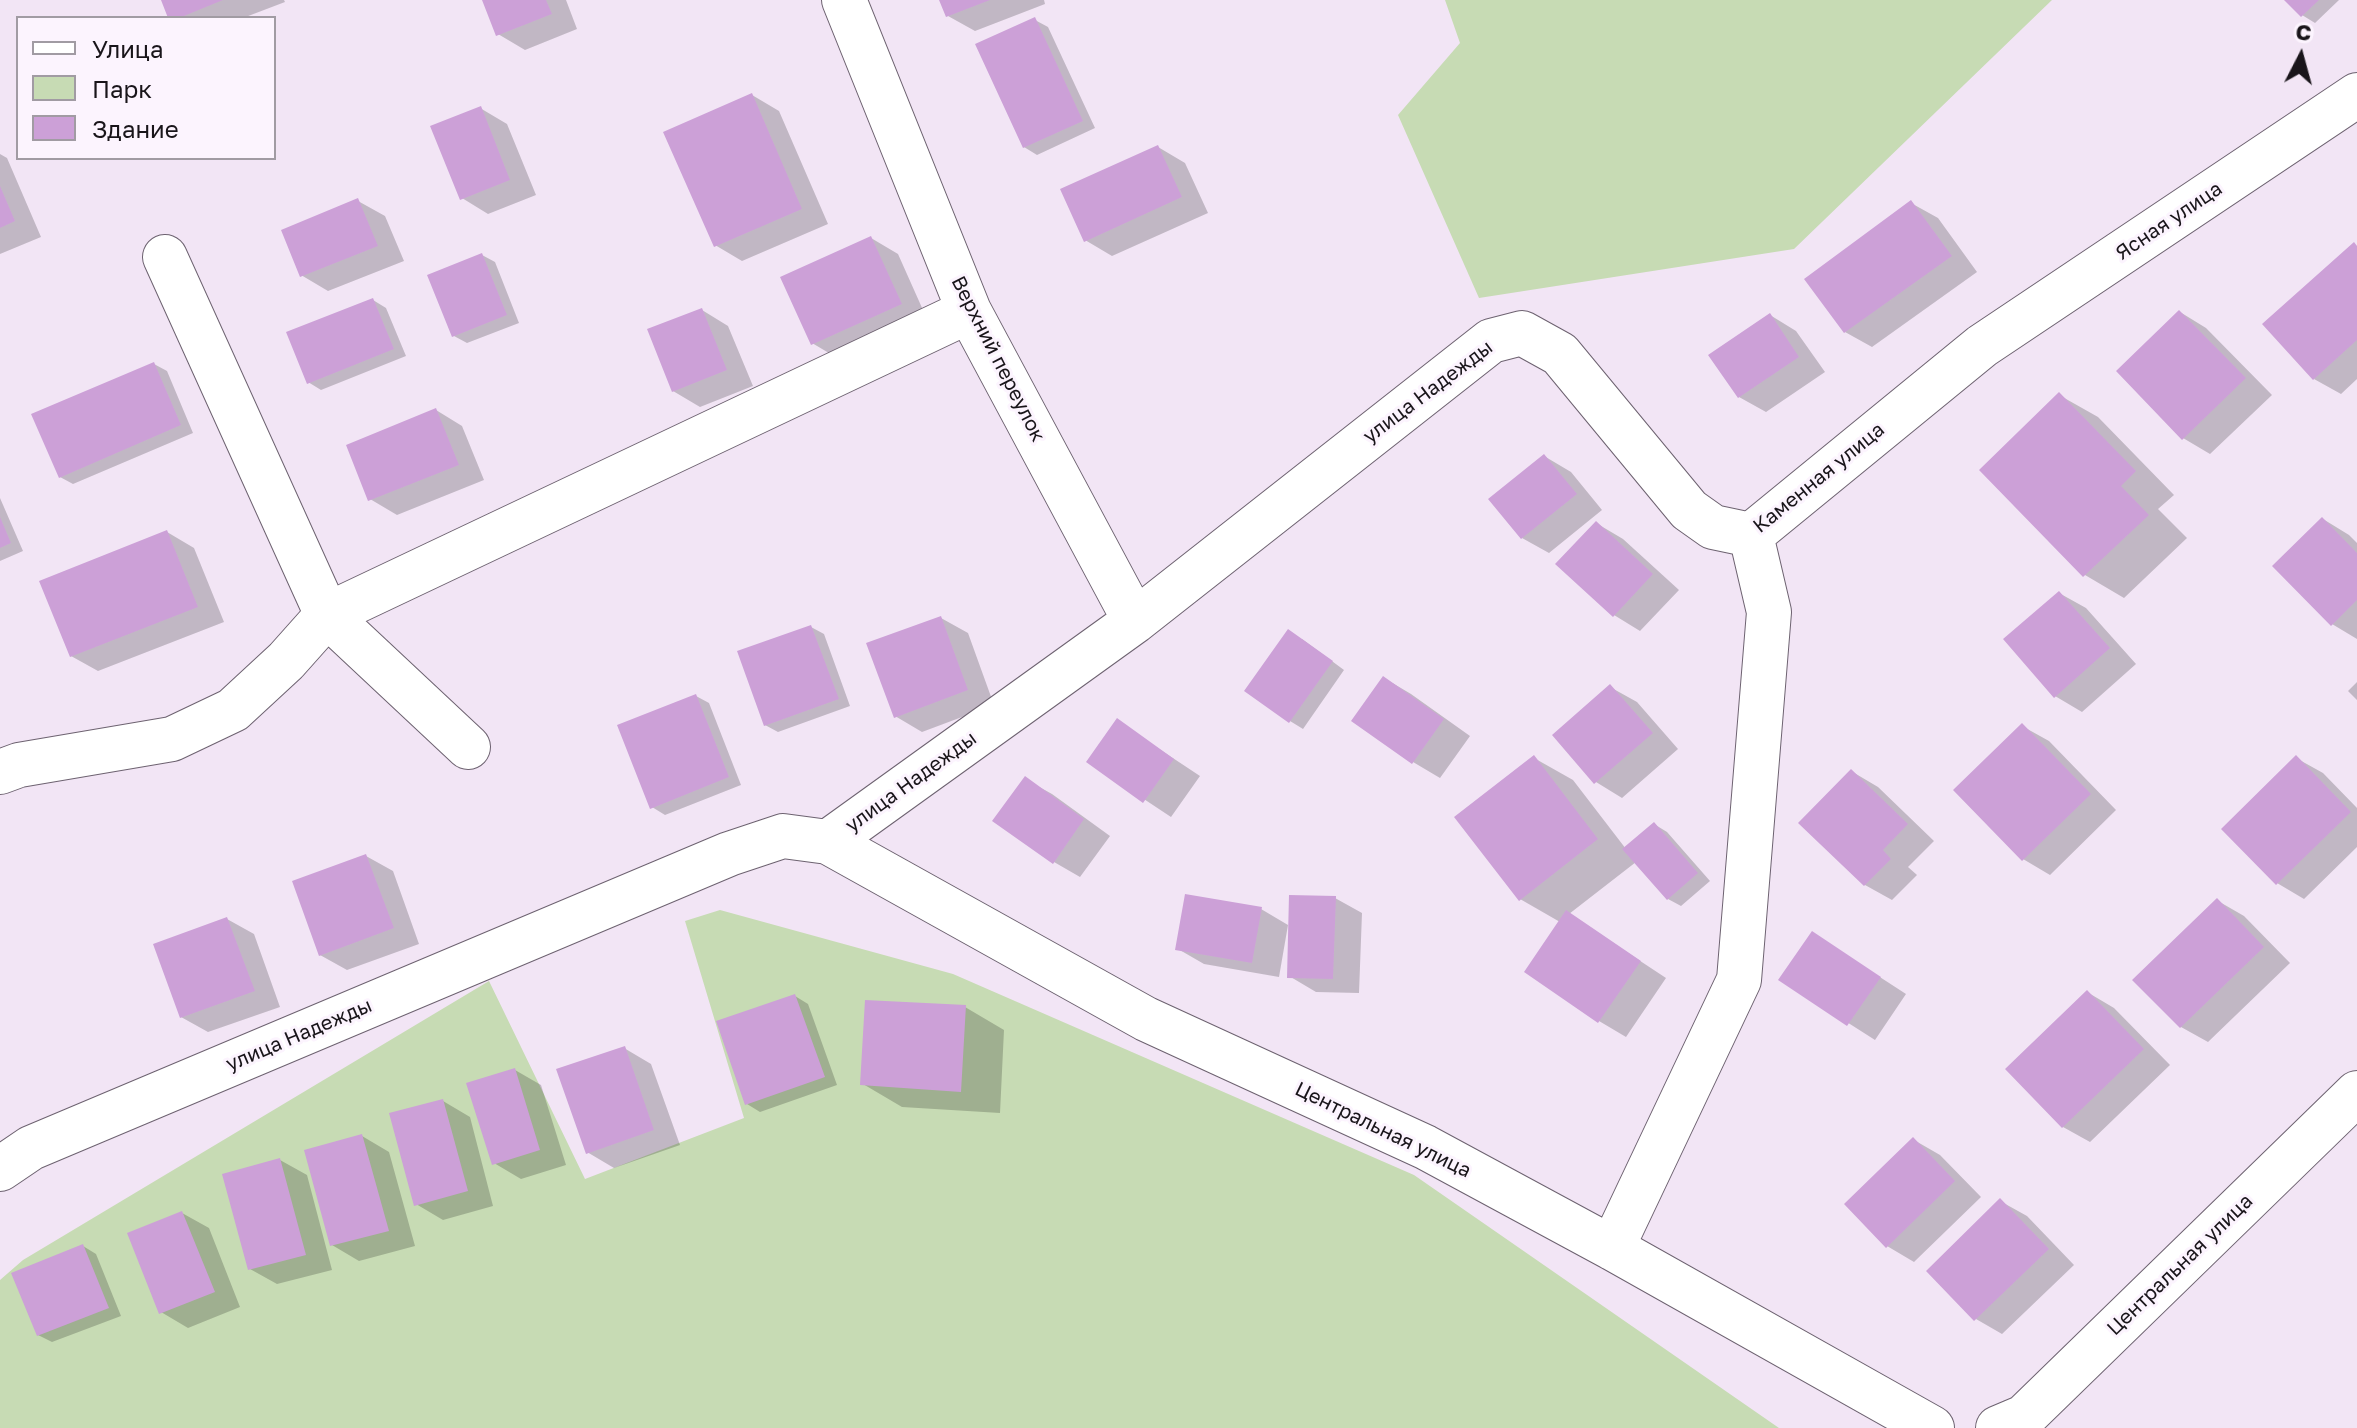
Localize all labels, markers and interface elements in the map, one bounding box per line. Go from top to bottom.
legend [16,16,276,160]
north arrow [2261,16,2341,96]
text: С [2294,17,2313,46]
text: Улица [92,34,164,63]
text: Парк [92,74,152,103]
text: Здание [92,114,179,143]
street label: Ясная улица [2111,177,2227,265]
street label: Верхний переулок [946,272,1050,446]
street label: улица Надежды [1358,335,1498,449]
street label: Каменная улица [1749,418,1889,538]
street label: улица Надежды [841,726,981,838]
street label: улица Надежды [222,993,376,1077]
street label: Центральная улица [1291,1077,1475,1183]
street label: Центральная улица [2102,1189,2258,1341]

